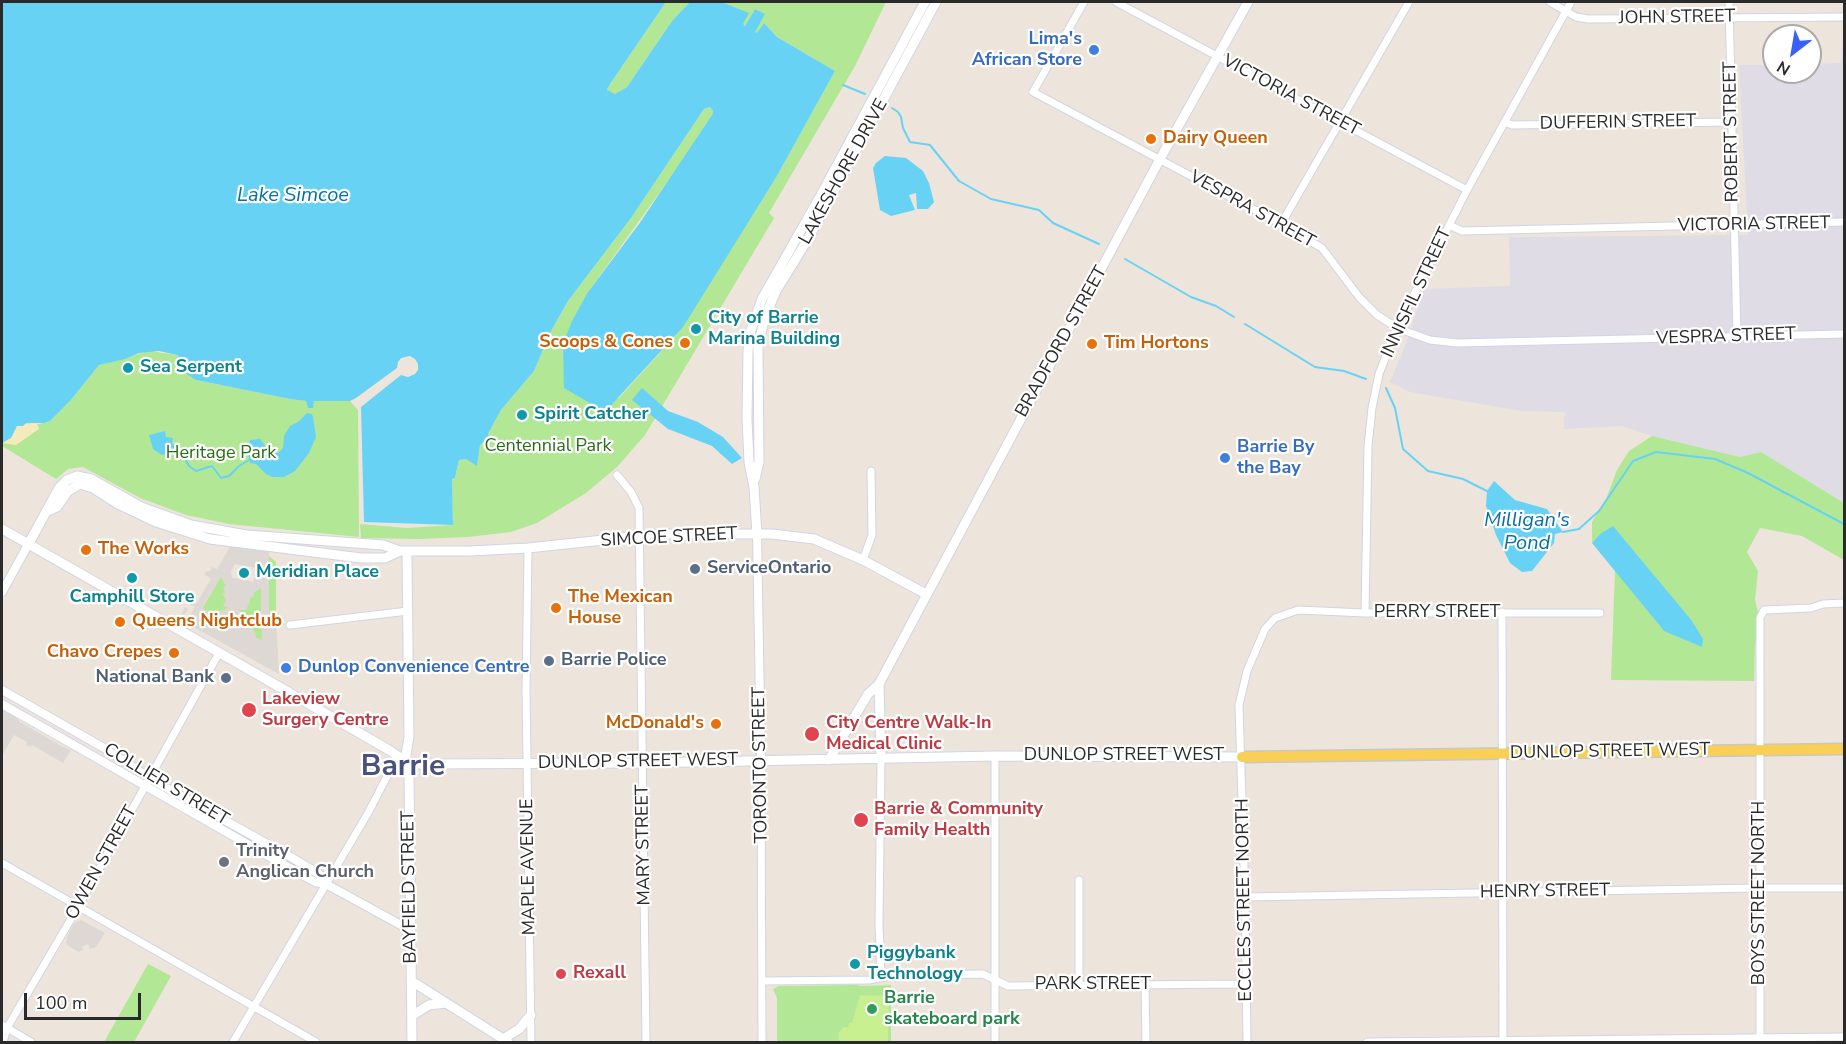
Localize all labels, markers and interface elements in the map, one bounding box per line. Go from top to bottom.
street label: JOHN STREET [1619,6,1735,30]
north arrow [1762,24,1822,84]
place label: Lima's African Store [972,29,1082,72]
marker: Lima's African Store [1087,43,1101,57]
street label: VICTORIA STREET [1219,51,1363,141]
text: N [1773,55,1795,80]
street label: ROBERT STREET [1720,61,1744,203]
street label: LAKESHORE DRIVE [795,96,893,248]
street label: DUFFERIN STREET [1540,111,1696,135]
place label: Dairy Queen [1163,128,1268,150]
marker: Dairy Queen [1144,132,1158,146]
street label: VESPRA STREET [1186,167,1318,253]
water label: Lake Simcoe [237,184,349,208]
street label: VICTORIA STREET [1678,213,1830,237]
street label: INNISFIL STREET [1377,225,1457,361]
street label: BRADFORD STREET [1012,263,1112,421]
place label: City of Barrie Marina Building [708,308,840,350]
marker: City of Barrie Marina Building [689,322,703,336]
street label: VESPRA STREET [1656,324,1796,350]
place label: Scoops & Cones [539,332,673,354]
place label: Tim Hortons [1104,333,1209,355]
marker: Scoops & Cones [678,336,692,350]
marker: Tim Hortons [1085,337,1099,351]
place label: Sea Serpent [140,357,242,379]
marker: Sea Serpent [121,361,135,375]
place label: Spirit Catcher [534,404,649,426]
marker: Spirit Catcher [515,408,529,422]
park label: Centennial Park [484,436,612,458]
place label: Barrie By the Bay [1237,437,1314,480]
park label: Heritage Park [166,443,276,465]
marker: Barrie By the Bay [1218,451,1232,465]
water label: Milligan's Pond [1484,509,1570,556]
street label: SIMCOE STREET [600,524,738,552]
place label: The Works [98,539,189,561]
marker: The Works [79,543,93,557]
place label: ServiceOntario [707,558,831,580]
place label: Meridian Place [256,562,379,584]
marker: ServiceOntario [688,562,702,576]
marker: Meridian Place [237,566,251,580]
marker: Camphill Store [125,571,139,585]
place label: Camphill Store [70,587,194,609]
place label: The Mexican House [568,587,673,630]
marker: The Mexican House [549,601,563,615]
street label: PERRY STREET [1374,602,1500,624]
place label: Queens Nightclub [132,611,282,633]
marker: Queens Nightclub [113,615,127,629]
place label: Chavo Crepes [47,642,162,664]
marker: Chavo Crepes [167,646,181,660]
place label: Barrie Police [561,650,667,672]
marker: Barrie Police [542,654,556,668]
place label: Dunlop Convenience Centre [298,657,530,679]
marker: Dunlop Convenience Centre [279,661,293,675]
place label: National Bank [95,667,214,689]
marker: National Bank [219,671,233,685]
street label: TORONTO STREET [749,686,773,844]
place label: Lakeview Surgery Centre [262,689,389,732]
marker: Lakeview Surgery Centre [240,701,258,719]
place label: McDonald's [606,713,704,735]
place label: City Centre Walk-In Medical Clinic [826,713,992,756]
marker: McDonald's [709,717,723,731]
marker: City Centre Walk-In Medical Clinic [803,725,821,743]
street label: COLLIER STREET [100,739,232,831]
street label: DUNLOP STREET WEST [1510,739,1710,765]
street label: DUNLOP STREET WEST [1024,745,1224,767]
street label: DUNLOP STREET WEST [538,749,738,775]
district label: Barrie [361,750,445,786]
street label: MARY STREET [632,784,656,906]
street label: MAPLE AVENUE [517,798,541,936]
street label: ECCLES STREET NORTH [1232,798,1258,1002]
place label: Barrie & Community Family Health [874,799,1043,842]
street label: BOYS STREET NORTH [1749,801,1771,985]
street label: OWEN STREET [62,802,142,924]
street label: BAYFIELD STREET [398,810,422,964]
marker: Barrie & Community Family Health [852,811,870,829]
place label: Trinity Anglican Church [236,841,374,884]
marker: Trinity Anglican Church [217,855,231,869]
street label: HENRY STREET [1480,880,1610,904]
place label: Piggybank Technology [867,943,963,986]
marker: Piggybank Technology [848,957,862,971]
place label: Rexall [573,963,626,985]
marker: Rexall [554,967,568,981]
street label: PARK STREET [1035,974,1151,996]
scale bar [27,981,144,1019]
place label: Barrie skateboard park [884,988,1020,1030]
text: 100 m [35,991,87,1015]
marker: Barrie skateboard park [865,1002,879,1016]

